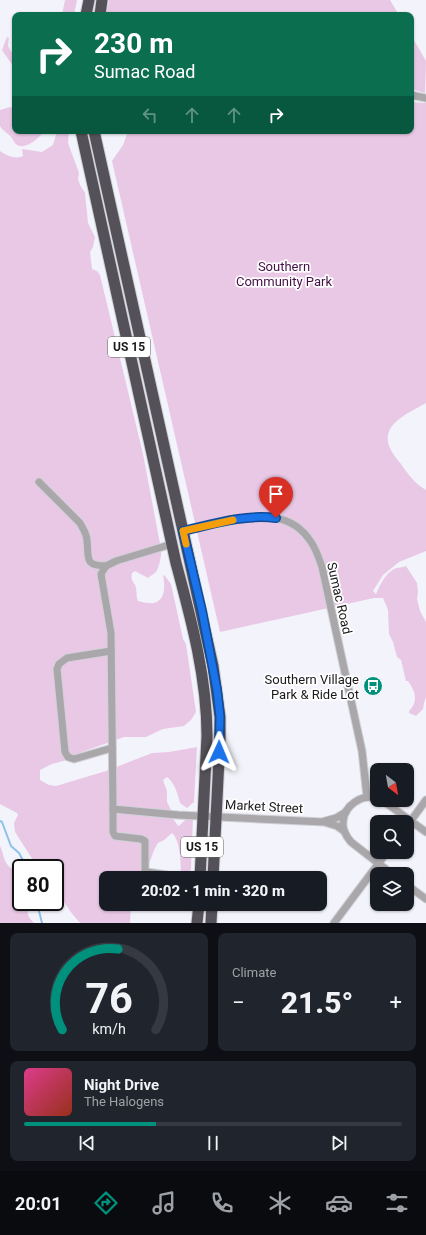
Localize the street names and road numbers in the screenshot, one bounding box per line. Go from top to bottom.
road number: US 15 [108,337,150,357]
street label: Sumac Road [324,561,355,635]
street label: Market Street [225,797,303,816]
road number: US 15 [181,837,223,857]

